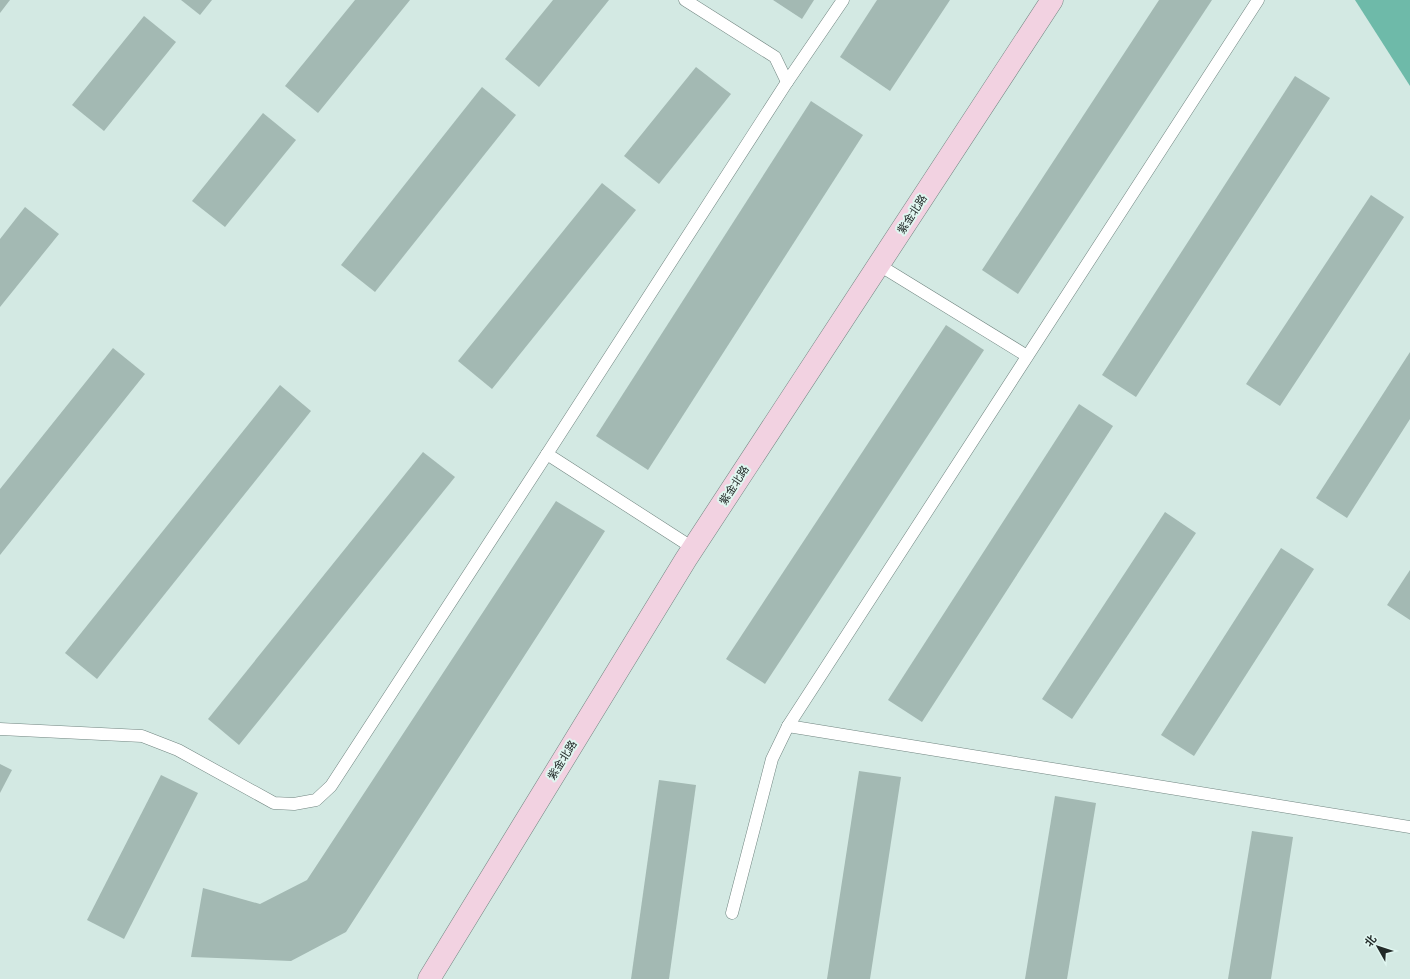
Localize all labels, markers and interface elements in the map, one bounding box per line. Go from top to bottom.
street label: 紫金北路 [895,192,930,236]
street label: 紫金北路 [717,463,752,507]
street label: 紫金北路 [545,738,580,782]
north arrow [1358,927,1398,967]
text: 北 [1362,933,1379,949]

